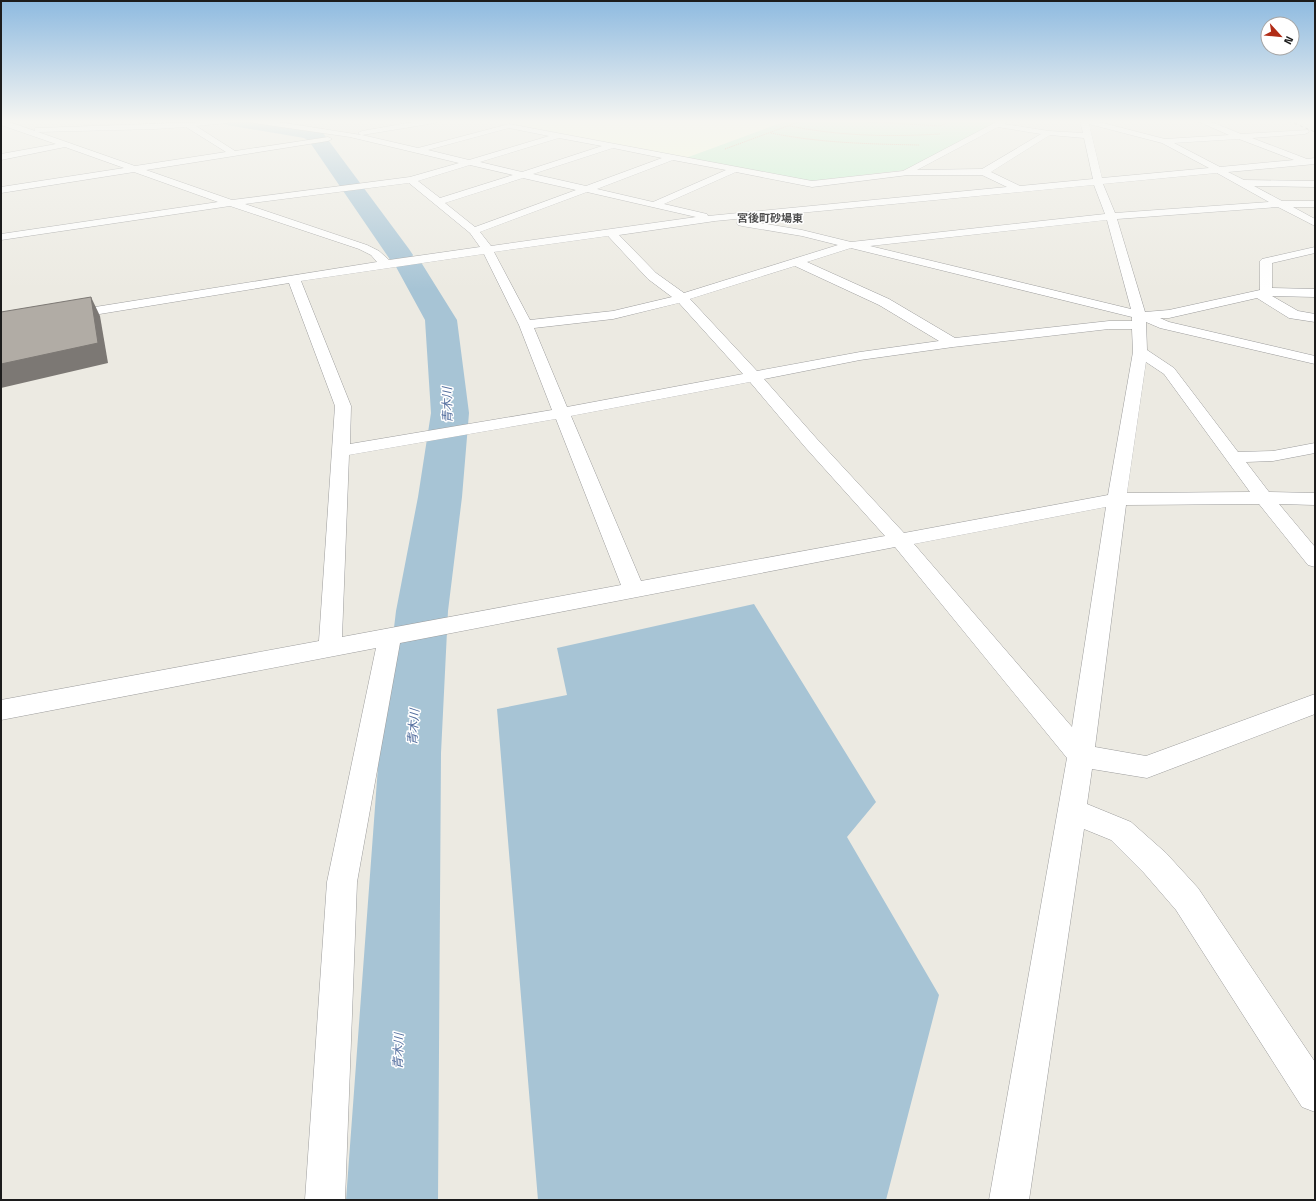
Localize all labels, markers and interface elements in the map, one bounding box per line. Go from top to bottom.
north arrow [1260,16,1300,56]
text: N [1280,34,1298,48]
district label: 宮後町砂場東 [737,210,803,226]
water label: 青木川 [437,385,457,423]
water label: 青木川 [402,706,424,746]
water label: 青木川 [388,1031,408,1069]

